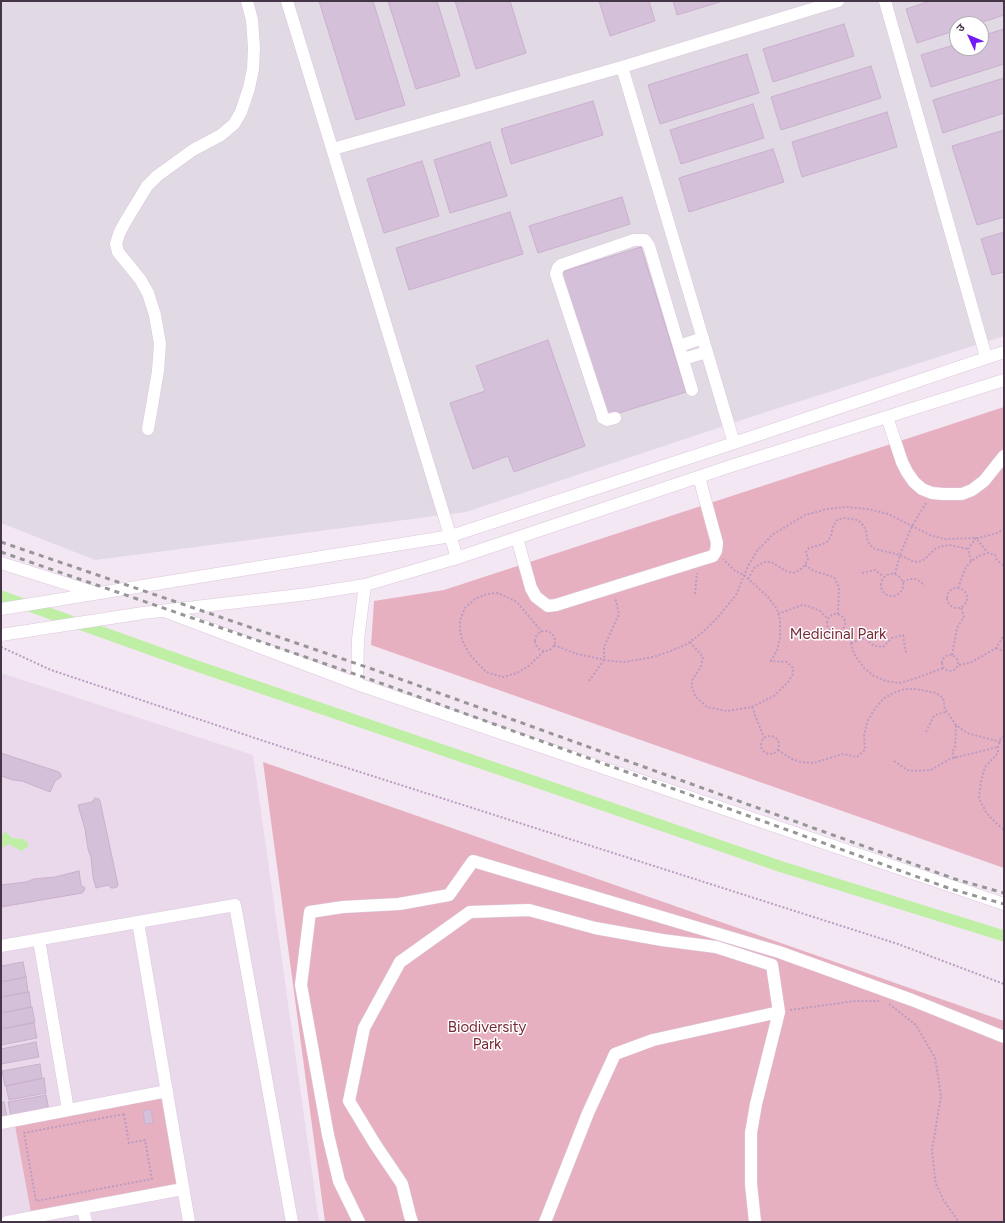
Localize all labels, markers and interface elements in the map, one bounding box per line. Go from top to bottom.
north arrow [949,16,989,56]
text: उ [954,21,968,35]
park label: Medicinal Park [790,626,886,644]
park label: Biodiversity Park [448,1019,526,1054]

